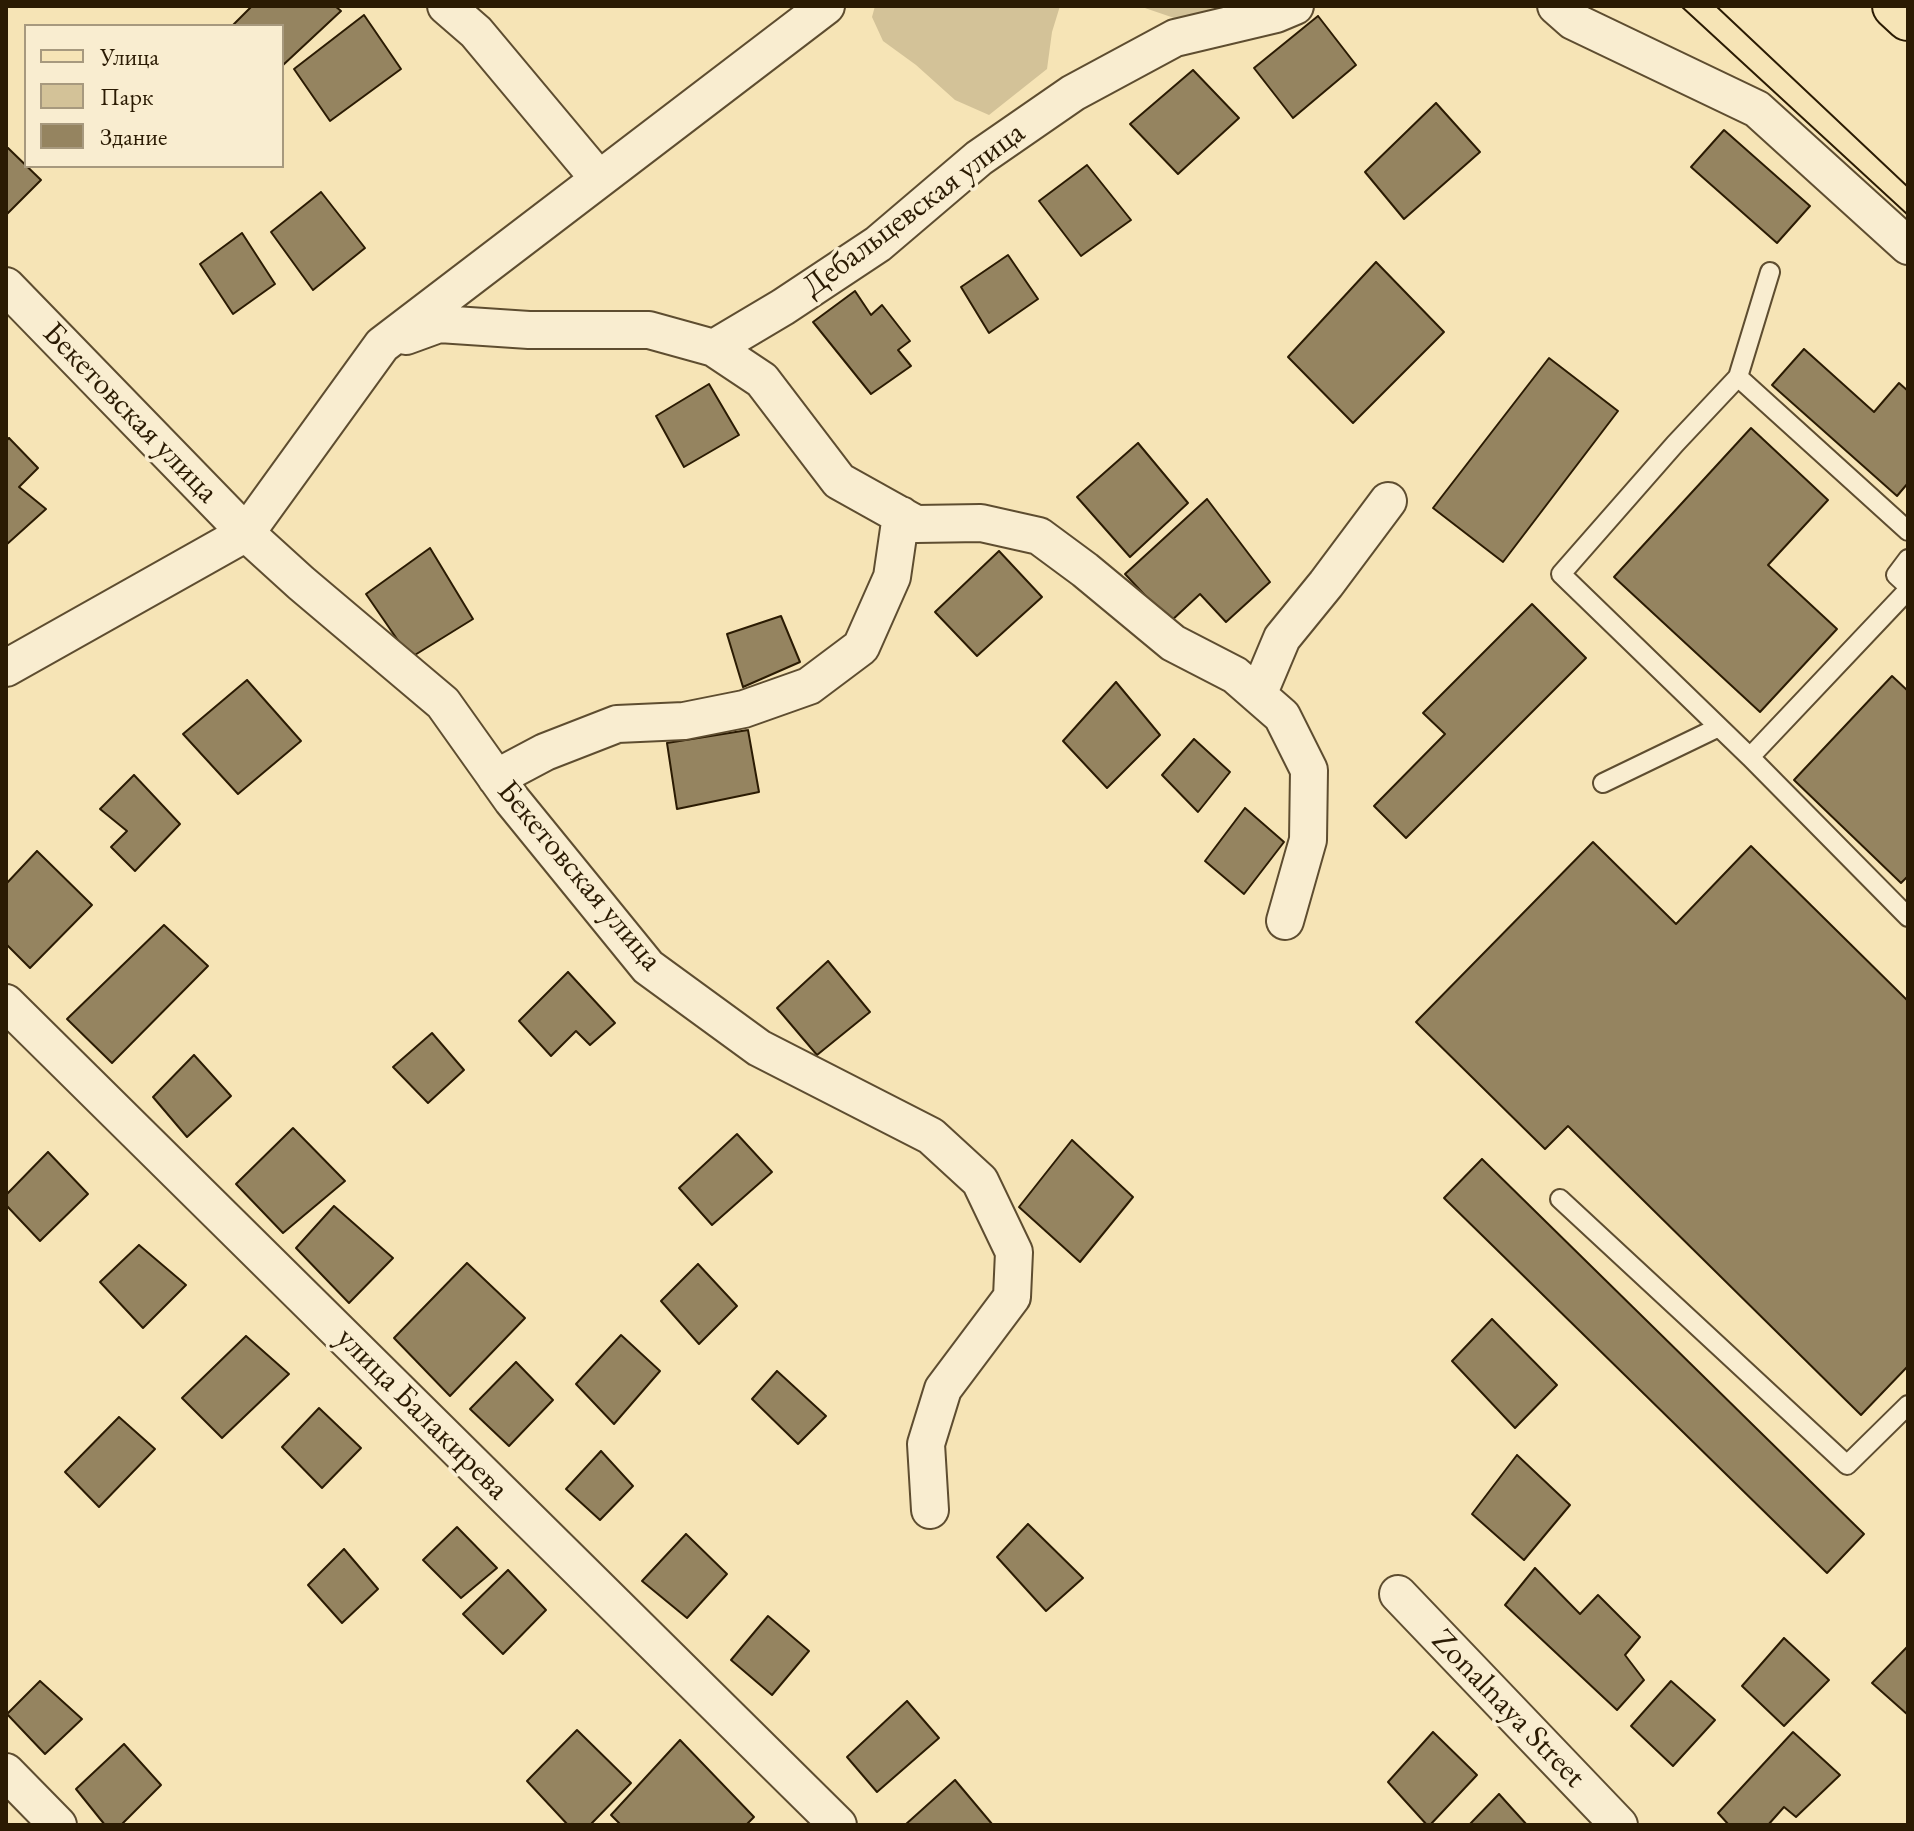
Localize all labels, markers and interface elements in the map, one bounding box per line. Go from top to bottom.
legend [24,24,284,168]
text: Улица [100,41,159,72]
text: Парк [100,81,153,112]
street label: Дебальцевская улица [795,114,1033,306]
text: Здание [100,121,167,152]
street label: Бекетовская улица [34,315,226,511]
street label: Бекетовская улица [488,773,670,979]
street label: улица Балакирева [328,1320,516,1508]
street label: Zonalnaya Street [1423,1622,1593,1796]

